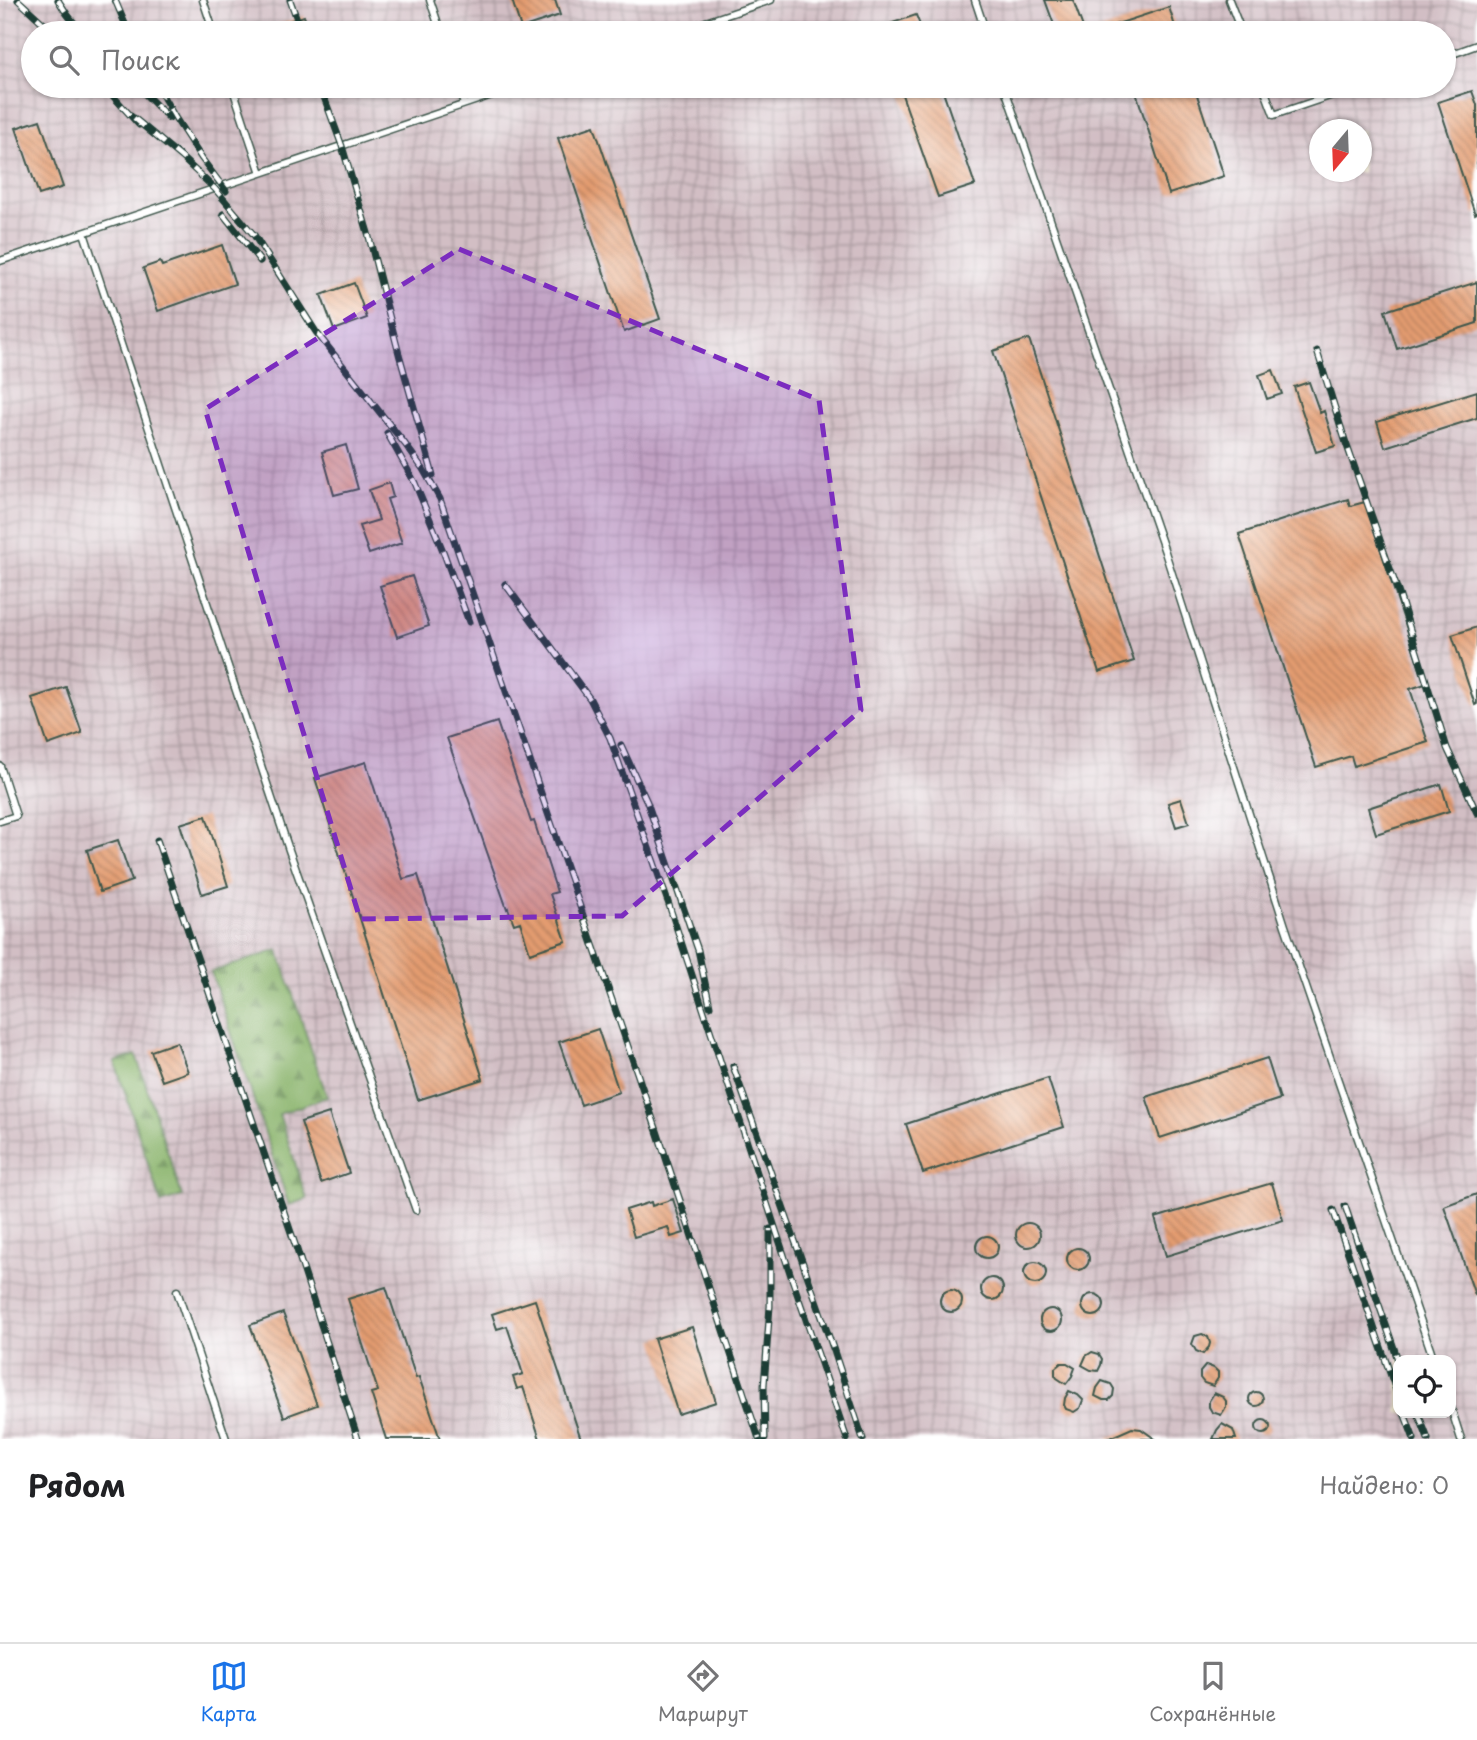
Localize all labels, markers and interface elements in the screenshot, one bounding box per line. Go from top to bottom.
search box [21,21,1456,98]
text: Поиск [101,40,180,79]
icon: search [45,41,83,79]
north arrow [1309,119,1372,182]
map controls [1393,1355,1456,1418]
button: locate [1393,1355,1456,1418]
text: Рядом [28,1462,126,1507]
text: Найдено: 0 [1319,1467,1449,1502]
tab: Карта [201,1657,257,1727]
tab: Маршрут [658,1657,748,1727]
tab: Сохранённые [1149,1657,1276,1727]

